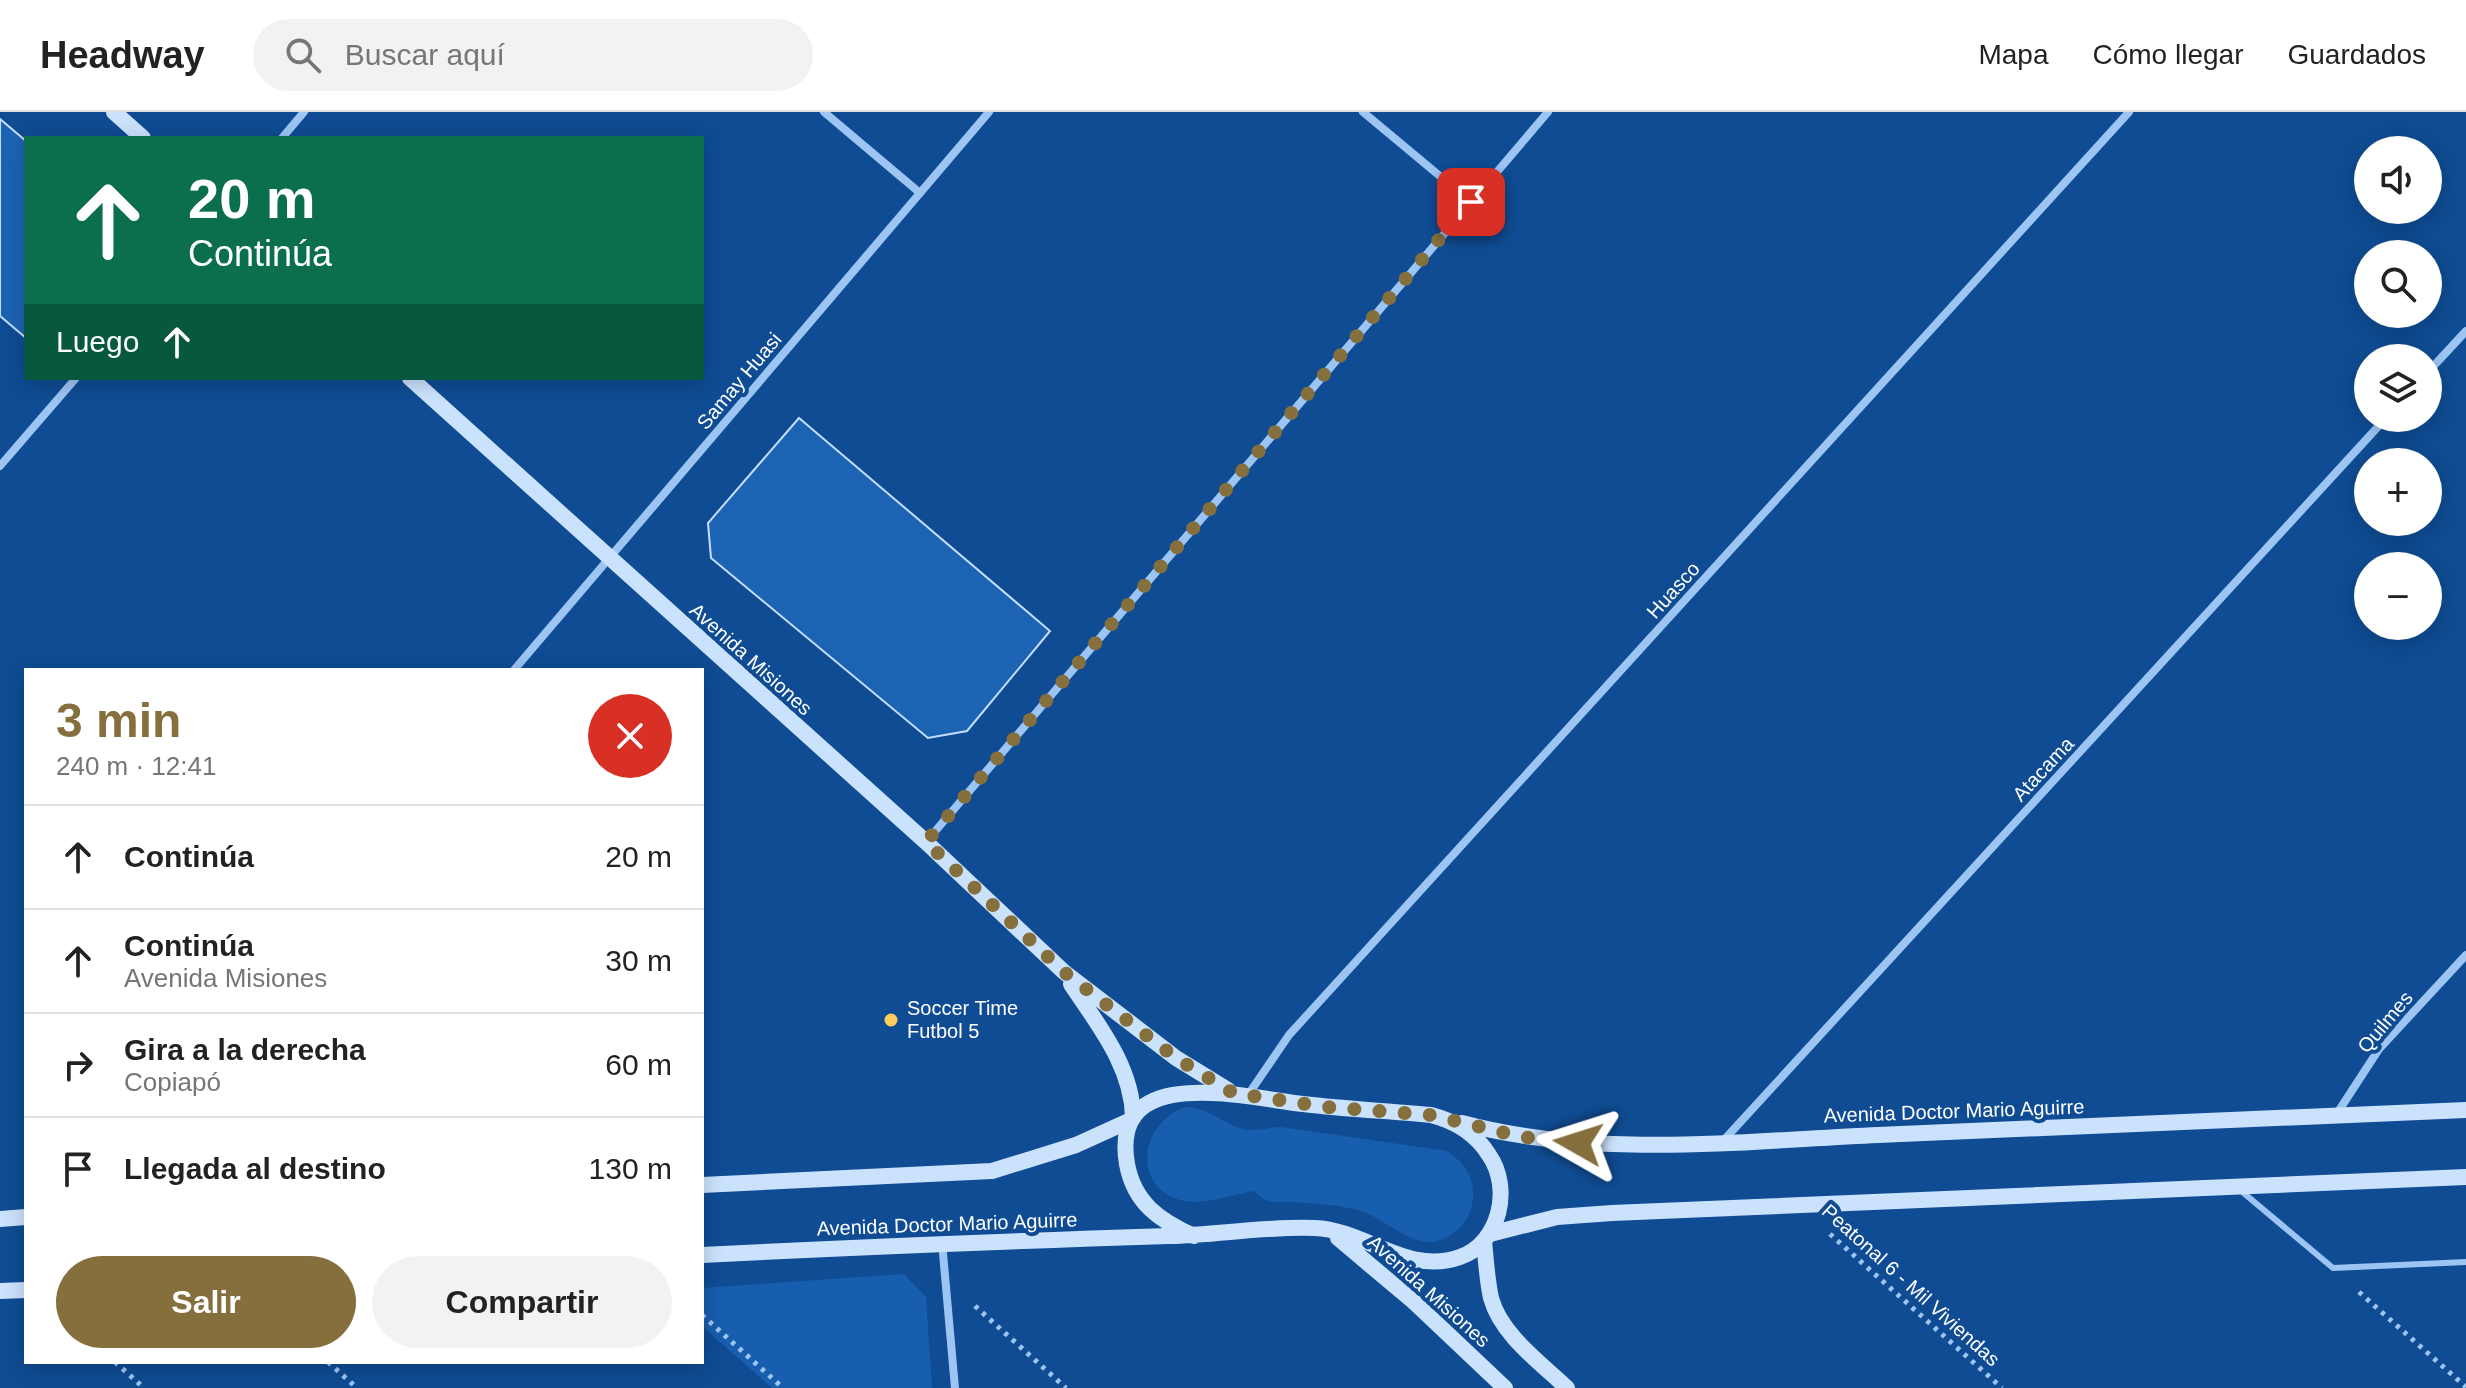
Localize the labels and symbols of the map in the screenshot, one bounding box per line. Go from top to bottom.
pin [1437,168,1505,236]
street label: Samay Huasi [692,328,786,434]
street label: Huasco [1642,557,1704,623]
street label: Avenida Misiones [686,599,816,719]
street label: Atacama [2008,732,2079,805]
street label: Quilmes [2353,987,2417,1057]
place label: Soccer Time Futbol 5 [907,997,1018,1042]
marker: Soccer Time Futbol 5 [882,1011,900,1029]
street label: Avenida Doctor Mario Aguirre [1823,1095,2085,1127]
position arrow [1536,1101,1620,1185]
street label: Peatonal 6 - Mil Viviendas [1818,1200,2004,1370]
street label: Avenida Doctor Mario Aguirre [816,1208,1078,1240]
street label: Avenida Misiones [1364,1231,1494,1351]

